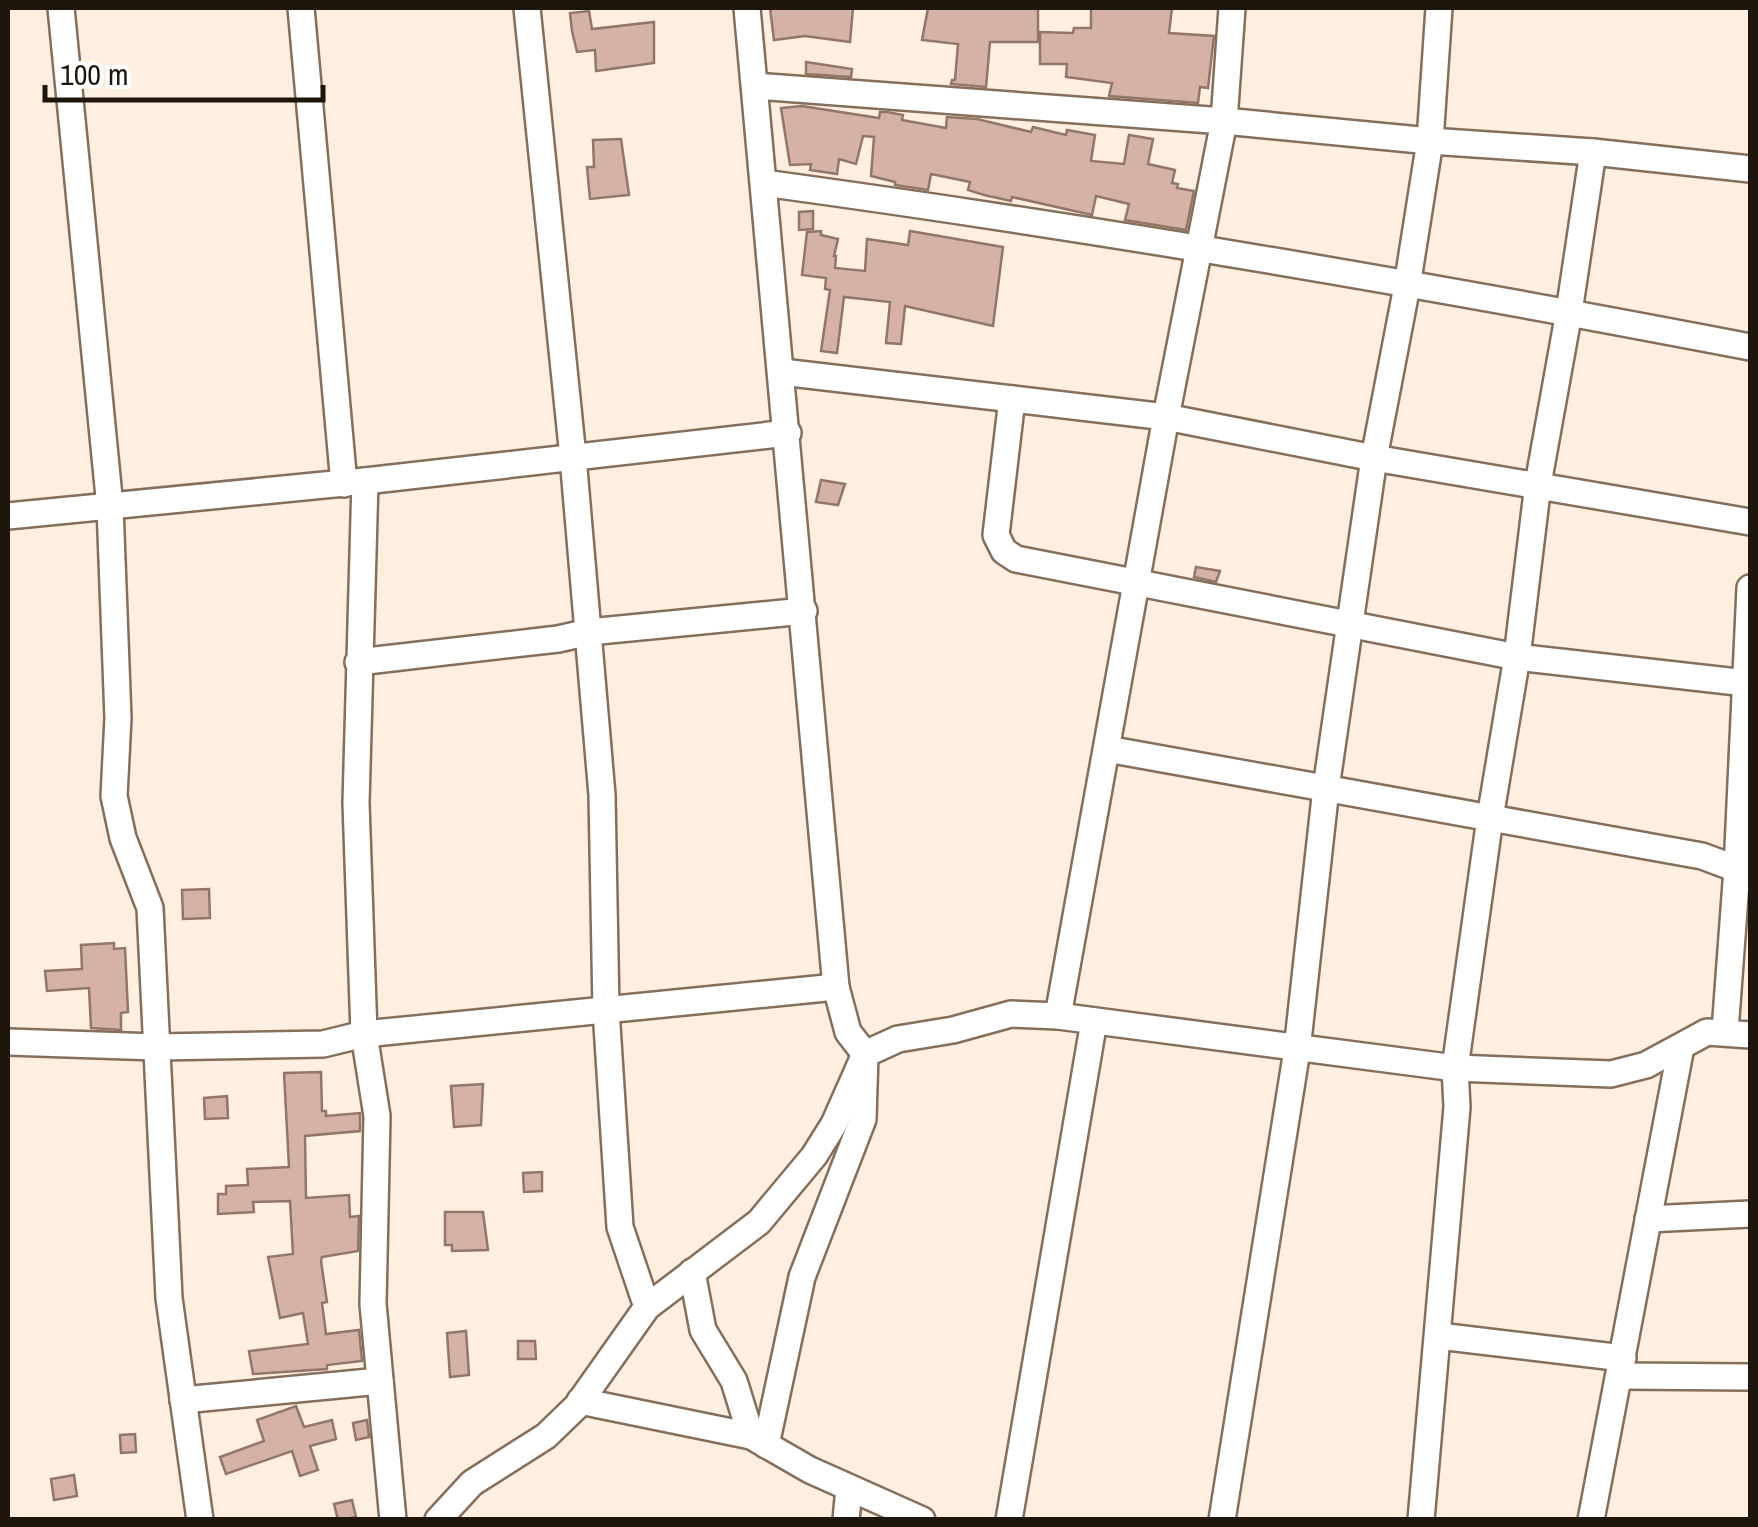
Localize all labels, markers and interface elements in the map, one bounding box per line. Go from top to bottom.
scale bar [45,40,322,102]
text: 100 m [60,54,128,94]

